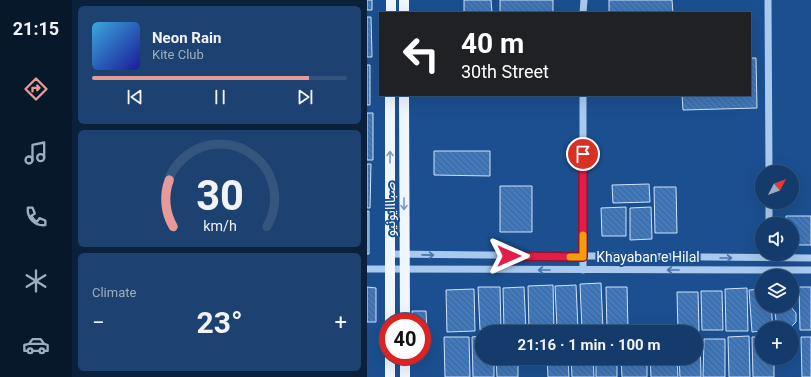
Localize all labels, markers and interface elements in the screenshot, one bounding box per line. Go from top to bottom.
text: 21:15 [13,18,59,39]
text: 40 m [461,27,524,60]
icon: left [395,28,447,80]
text: Neon Rain [152,29,221,47]
text: Kite Club [152,47,204,62]
text: 30th Street [461,61,549,82]
icon: directions [22,75,50,103]
icon: previous [124,86,146,108]
icon: pause [209,86,231,108]
icon: next [294,86,316,108]
pin [566,137,600,171]
icon: music [22,139,50,167]
icon: arrive [572,143,594,165]
one-way arrow [386,151,394,164]
north arrow [755,165,799,209]
map controls [755,165,799,365]
text: 30 [196,170,243,219]
street label: صبا ایونیو [382,181,399,236]
one-way arrow [400,197,408,210]
icon: phone [22,203,50,231]
text: km/h [203,217,236,233]
button: sound [755,217,799,261]
position arrow [488,235,530,277]
street label: Khayaban e Hilal [596,249,700,265]
one-way arrow [421,251,434,259]
one-way arrow [719,254,732,262]
one-way arrow [538,266,551,274]
one-way arrow [667,266,680,274]
icon: climate [22,267,50,295]
button: layers [755,269,799,313]
text: Climate [92,285,136,300]
text: 23° [196,305,243,340]
text: − [92,310,105,335]
text: + [335,310,347,335]
speed limit sign: 40 [379,313,431,365]
button: + [755,321,799,365]
icon: car [22,331,50,359]
text: 21:16 · 1 min · 100 m [518,336,660,354]

